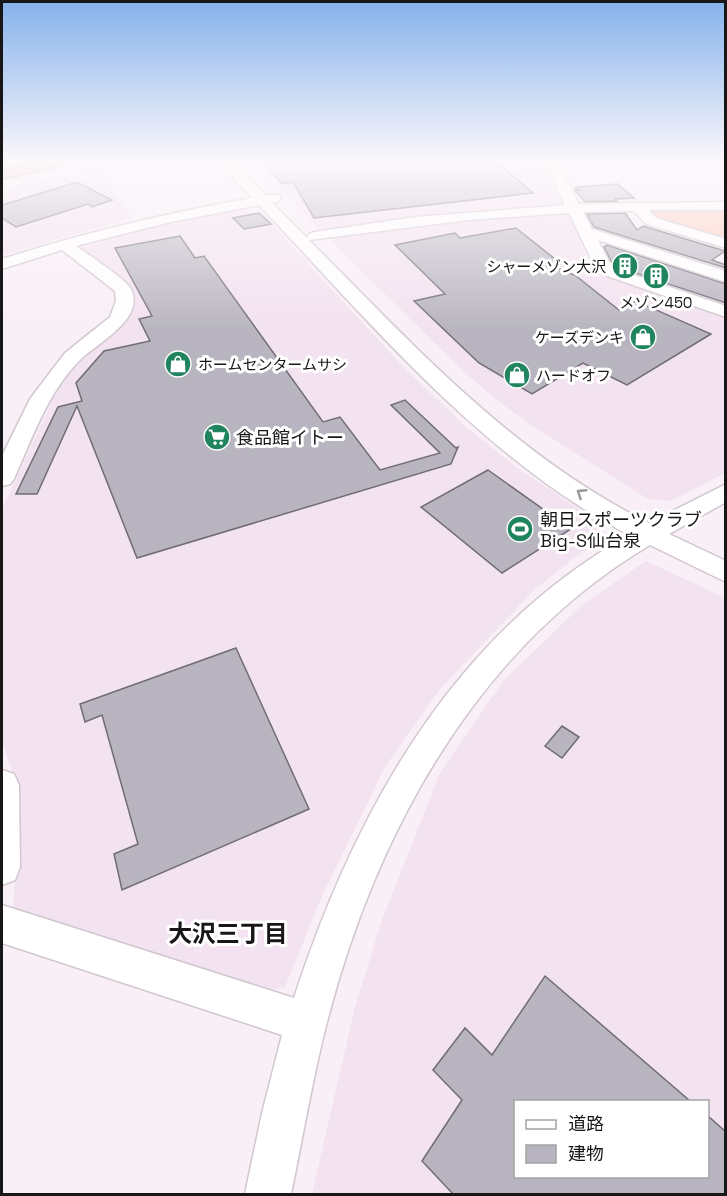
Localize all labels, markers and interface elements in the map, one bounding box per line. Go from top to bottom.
building icon: シャーメゾン大沢 [610,251,640,281]
place label: シャーメゾン大沢 [487,257,606,276]
building icon: メゾン450 [641,261,671,291]
place label: メゾン450 [620,293,692,312]
shop icon: ケーズデンキ [628,322,658,352]
place label: ケーズデンキ [535,328,624,347]
shop icon: ホームセンタームサシ [163,349,193,379]
place label: ホームセンタームサシ [198,355,347,374]
shop icon: ハードオフ [502,360,532,390]
place label: ハードオフ [536,366,611,385]
supermarket icon: 食品館イトー [202,422,232,452]
place label: 食品館イトー [236,426,344,449]
one-way arrow [577,489,587,501]
place label: 朝日スポーツクラブ Big-S仙台泉 [540,508,702,552]
sports icon: 朝日スポーツクラブ Big-S仙台泉 [505,514,535,544]
district label: 大沢三丁目 [168,918,288,949]
legend [514,1100,709,1178]
text: 道路 [568,1112,604,1135]
text: 建物 [568,1142,604,1165]

